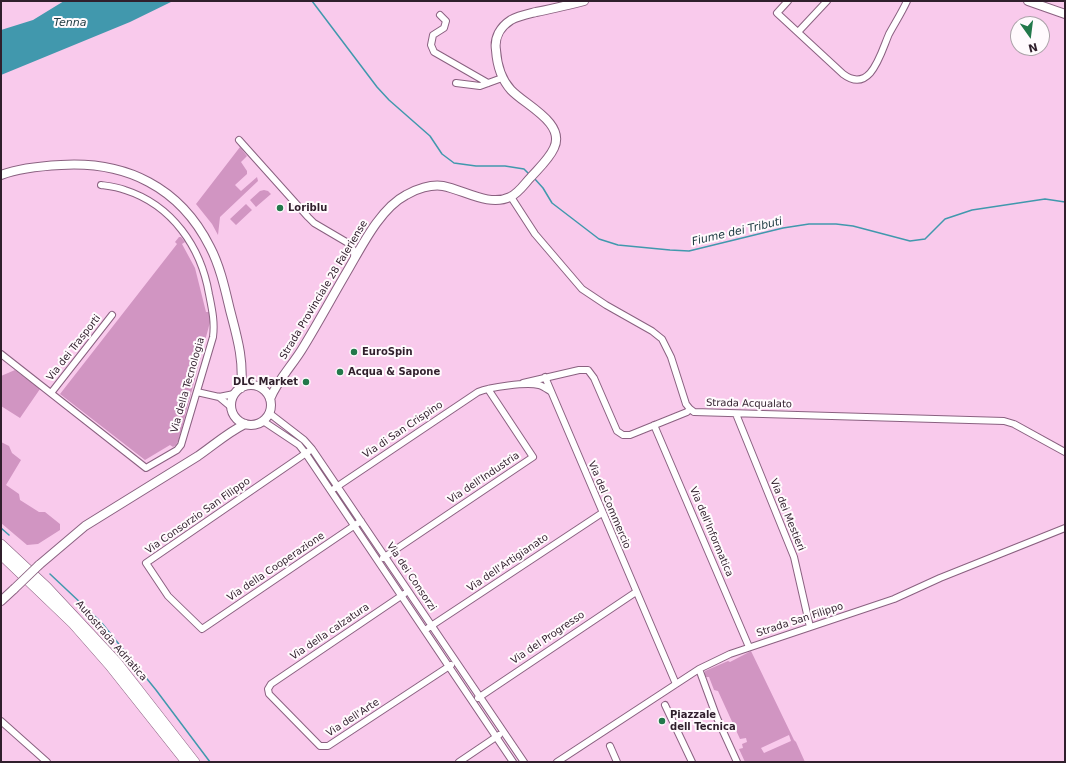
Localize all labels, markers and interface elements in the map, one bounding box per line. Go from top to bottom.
water label: Tenna [54,16,86,30]
north arrow [1010,16,1050,56]
text: N [1027,40,1039,55]
place label: Loriblu [288,202,327,214]
marker: Loriblu [275,203,285,213]
water label: Fiume dei Tributi [690,215,784,249]
street label: Strada Provinciale 28 Faleriense [278,218,370,362]
street label: Via dei Trasporti [44,313,104,383]
street label: Via della Tecnologia [169,336,207,434]
place label: EuroSpin [362,346,413,358]
marker: EuroSpin [349,347,359,357]
place label: Acqua & Sapone [348,366,440,378]
marker: Acqua & Sapone [335,367,345,377]
place label: DLC Market [233,376,298,388]
marker: DLC Market [301,377,311,387]
street label: Strada Acqualato [706,397,792,411]
street label: Via di San Crispino [361,399,445,461]
street label: Via dell'Industria [446,450,522,506]
street label: Via del Commercio [585,459,633,551]
street label: Via Consorzio San Filippo [143,475,253,557]
street label: Via dei Mestieri [767,477,807,553]
street label: Via dell'Informatica [687,485,735,579]
street label: Via della Cooperazione [225,530,327,604]
street label: Via dell'Artigianato [465,531,551,595]
street label: Via dei Consorzi [384,540,438,614]
street label: Autostrada Adriatica [73,598,149,684]
street label: Strada San Filippo [755,600,845,640]
street label: Via della calzatura [288,601,372,663]
street label: Via del Progresso [509,609,587,667]
street label: Via dell'Arte [324,696,382,740]
place label: Piazzale dell Tecnica [670,709,736,732]
marker: Piazzale dell Tecnica [657,716,667,726]

